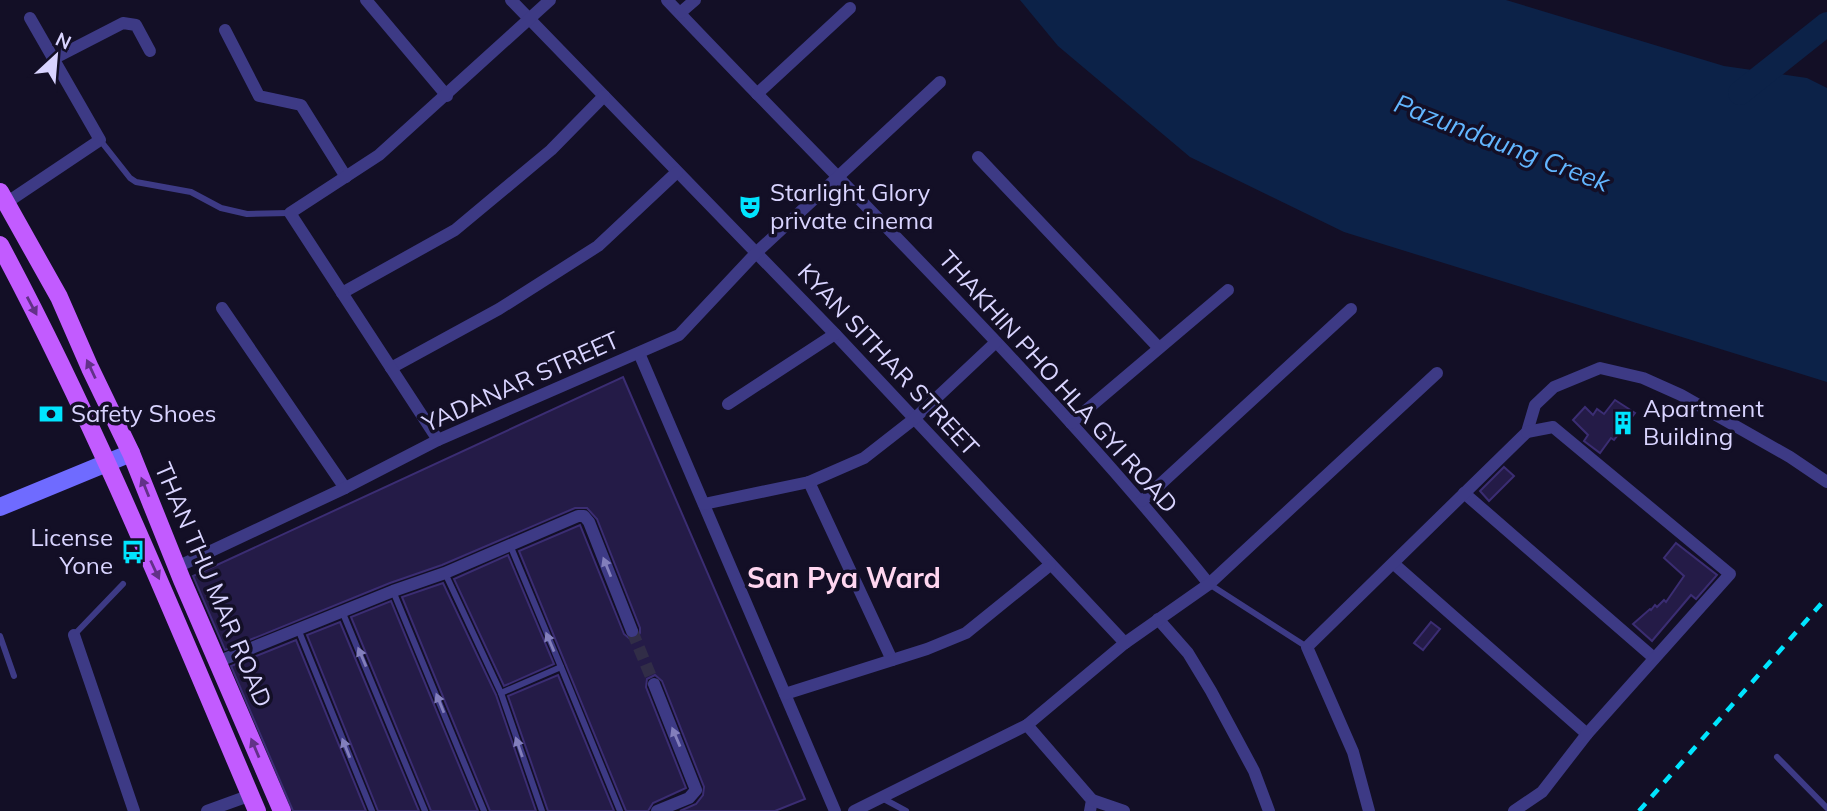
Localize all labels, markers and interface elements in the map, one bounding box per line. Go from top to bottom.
north arrow [21,21,91,91]
text: N [52,27,75,55]
water label: Pazundaung Creek [1390,86,1615,199]
place label: Starlight Glory private cinema [770,177,934,235]
theatre icon: Starlight Glory private cinema [736,193,764,221]
street label: THAKHIN PHO HLA GYI ROAD [933,244,1185,519]
street label: KYAN SITHAR STREET [792,257,986,462]
one-way arrow [26,296,38,315]
street label: YADANAR STREET [417,324,624,438]
one-way arrow [85,359,97,379]
place label: Apartment Building [1643,393,1764,451]
place label: Safety Shoes [71,398,216,428]
bank icon: Safety Shoes [37,400,65,428]
building icon: Apartment Building [1609,409,1637,437]
street label: THAN THU MAR ROAD [149,458,279,711]
one-way arrow [140,477,151,498]
place label: License Yone [30,522,113,580]
bus stop icon: License Yone [119,538,147,566]
one-way arrow [601,557,612,578]
one-way arrow [149,560,161,580]
district label: San Pya Ward [747,560,941,595]
one-way arrow [545,631,556,652]
one-way arrow [356,647,367,668]
one-way arrow [434,692,445,713]
one-way arrow [670,727,682,747]
one-way arrow [513,736,524,757]
one-way arrow [341,737,352,758]
one-way arrow [249,738,260,759]

